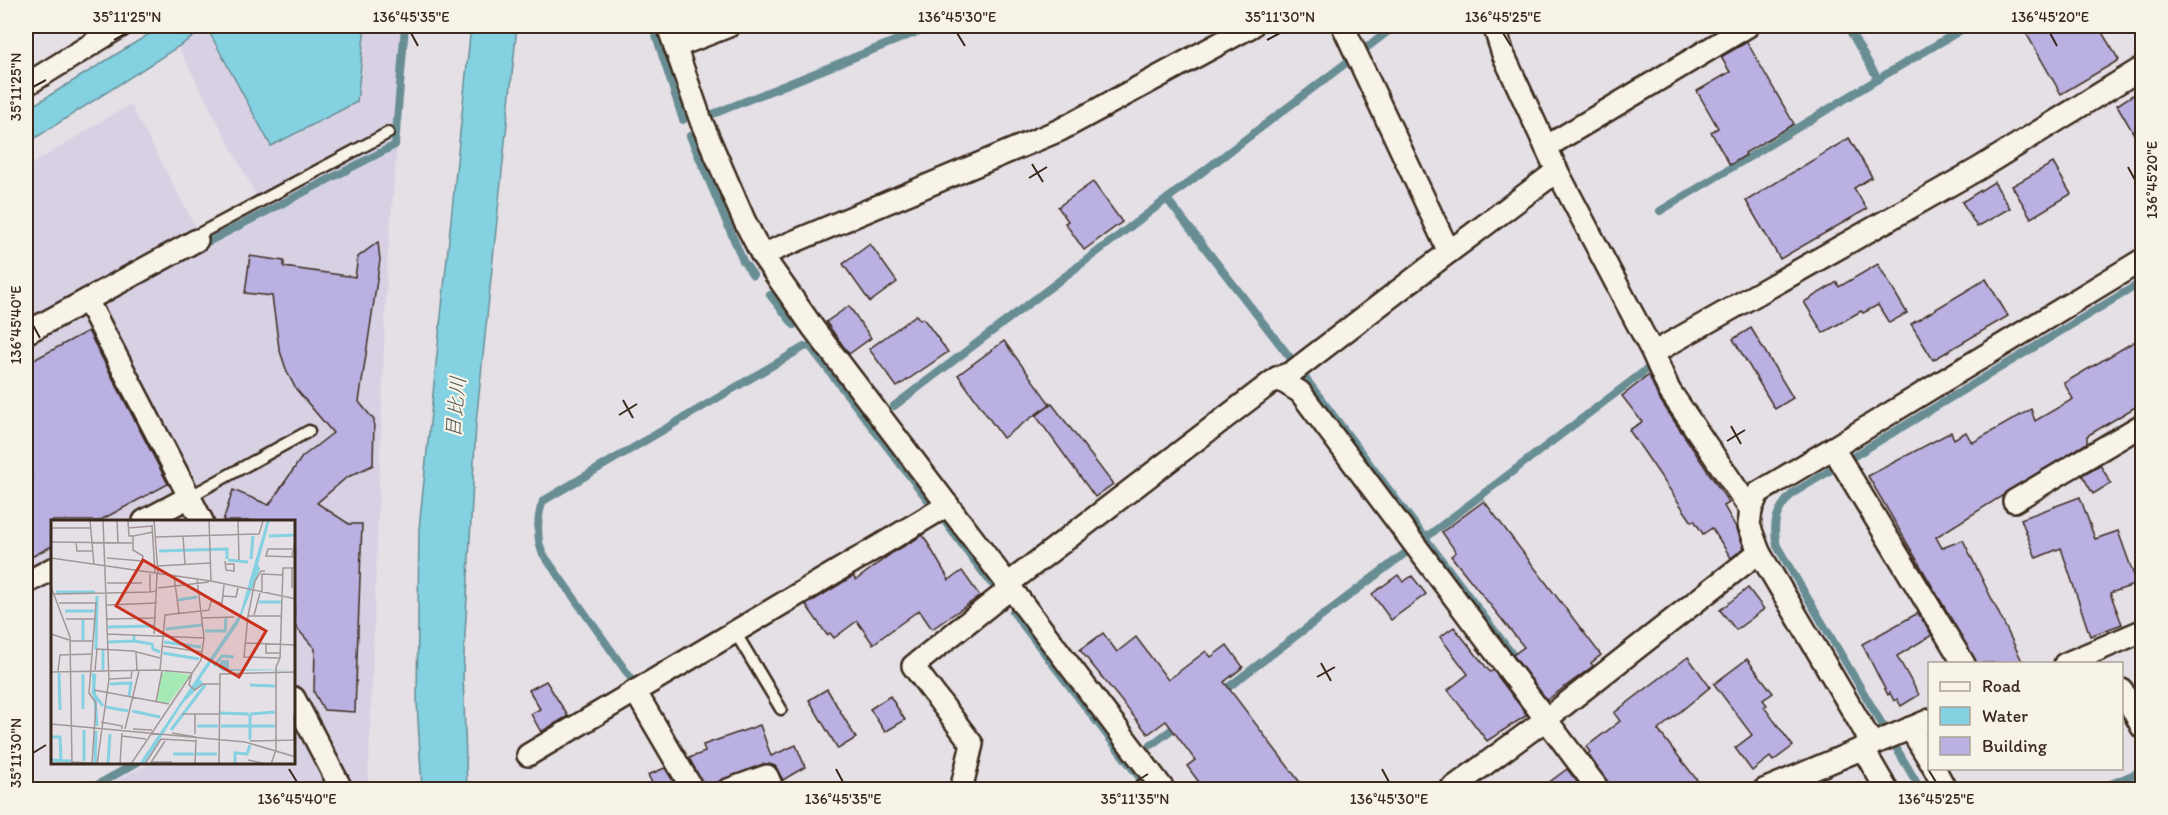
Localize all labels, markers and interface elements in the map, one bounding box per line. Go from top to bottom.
text: 35°11'25"N [93,8,161,26]
text: 136°45'35"E [373,8,449,26]
text: 136°45'30"E [918,8,996,26]
text: 35°11'30"N [1245,8,1315,26]
text: 136°45'25"E [1465,8,1541,26]
text: 136°45'20"E [2011,8,2089,26]
text: 35°11'25"N [7,53,25,121]
text: 136°45'20"E [2143,141,2161,219]
text: 136°45'40"E [7,285,25,365]
water label: 目比川 [440,375,470,439]
inset map [51,520,296,764]
legend [1928,662,2123,770]
text: Road [1982,675,2021,697]
text: Water [1982,705,2028,727]
text: 35°11'30"N [7,718,25,788]
text: Building [1982,735,2048,757]
text: 136°45'40"E [257,790,337,808]
text: 136°45'35"E [805,790,881,808]
text: 35°11'35"N [1101,790,1169,808]
text: 136°45'30"E [1350,790,1428,808]
text: 136°45'25"E [1898,790,1974,808]

